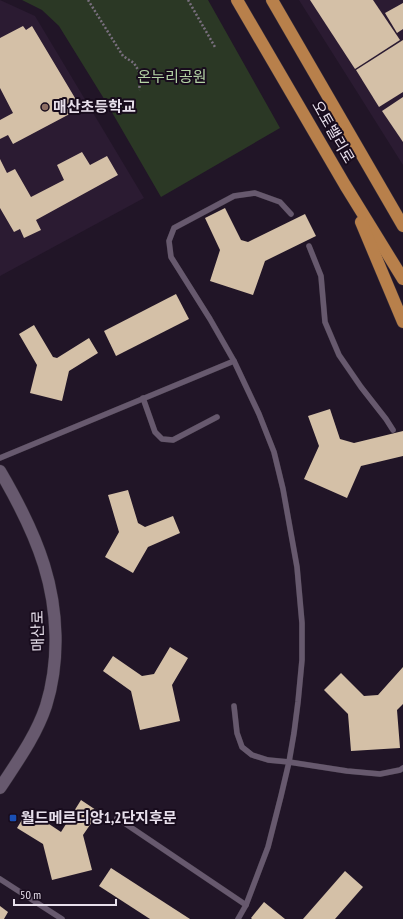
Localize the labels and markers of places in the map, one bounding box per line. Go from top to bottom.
place label: 매산초등학교 [53,97,136,116]
marker: 매산초등학교 [40,102,50,112]
place label: 월드메르디앙1,2단지후문 [21,808,177,827]
marker: 월드메르디앙1,2단지후문 [8,813,18,823]

